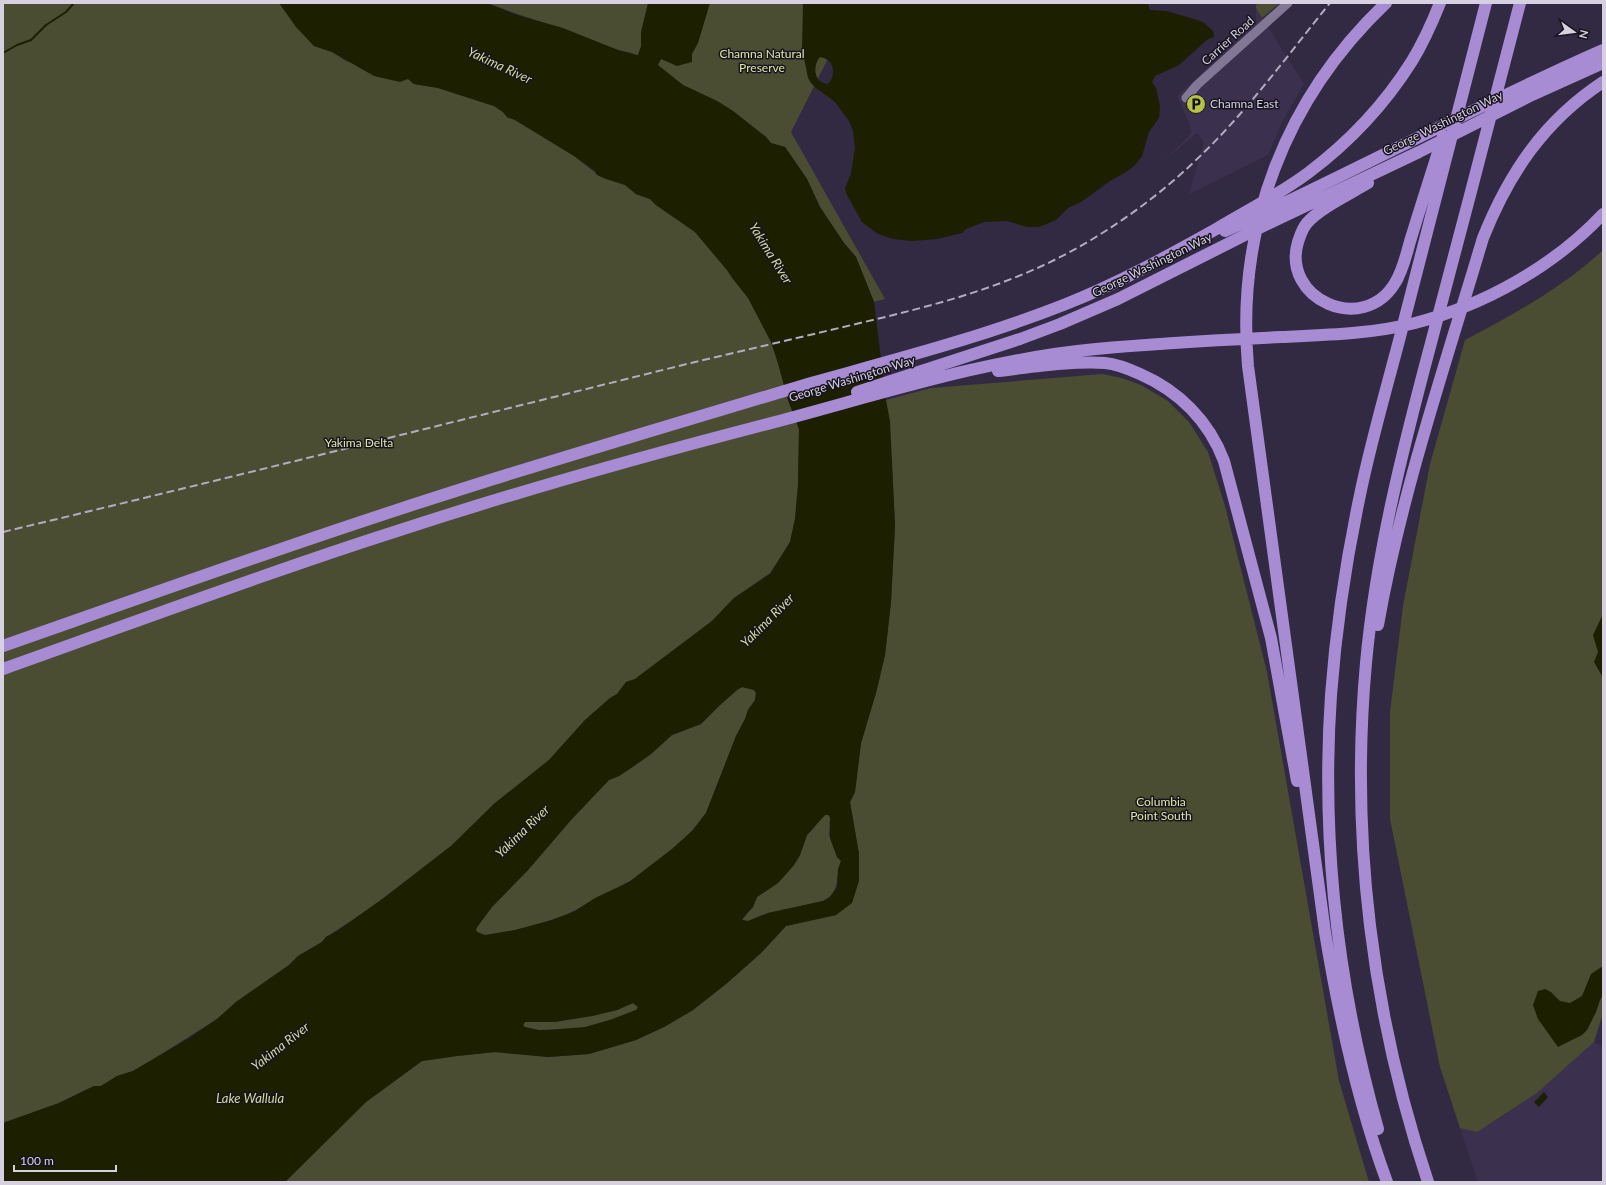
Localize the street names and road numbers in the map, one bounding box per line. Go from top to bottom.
street label: Carrier Road [1198,13,1257,68]
street label: George Washington Way [1380,87,1506,158]
street label: George Washington Way [1089,229,1215,300]
street label: George Washington Way [787,352,918,405]

